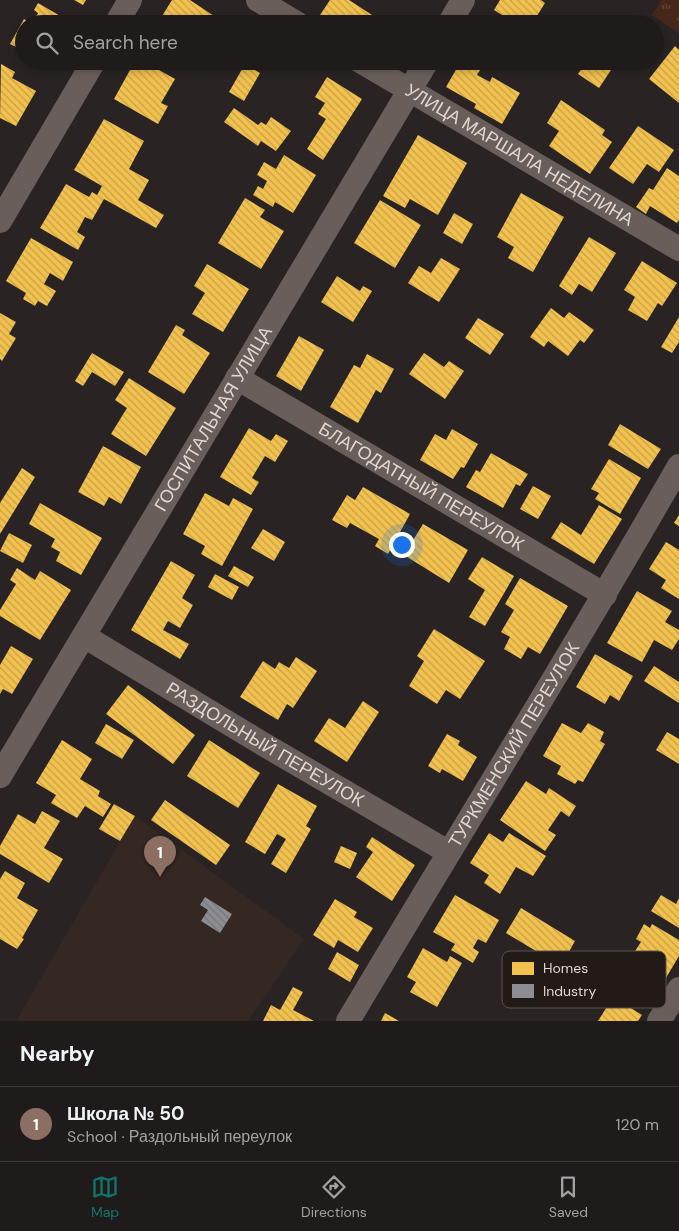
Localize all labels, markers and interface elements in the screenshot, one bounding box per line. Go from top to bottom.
search box [15,15,664,70]
icon: search [33,29,61,57]
text: Search here [73,30,178,55]
street label: УЛИЦА МАРШАЛА НЕДЕЛИНА [401,78,638,232]
street label: ГОСПИТАЛЬНАЯ УЛИЦА [149,322,278,516]
street label: БЛАГОДАТНЫЙ ПЕРЕУЛОК [314,417,529,557]
your location [389,532,415,558]
street label: ТУРКМЕНСКИЙ ПЕРЕУЛОК [443,638,585,852]
street label: РАЗДОЛЬНЫЙ ПЕРЕУЛОК [162,676,369,813]
pin: 1 [144,836,176,877]
legend [502,951,666,1008]
text: Homes [543,959,588,977]
text: Industry [543,982,596,1000]
text: Nearby [20,1040,94,1068]
text: Школа № 50 [67,1101,184,1126]
text: 1 [33,1114,39,1135]
text: 120 m [615,1114,659,1135]
text: School · Раздольный переулок [67,1126,292,1147]
tab: Map [91,1173,119,1221]
tab: Directions [301,1173,367,1221]
tab: Saved [549,1173,588,1221]

